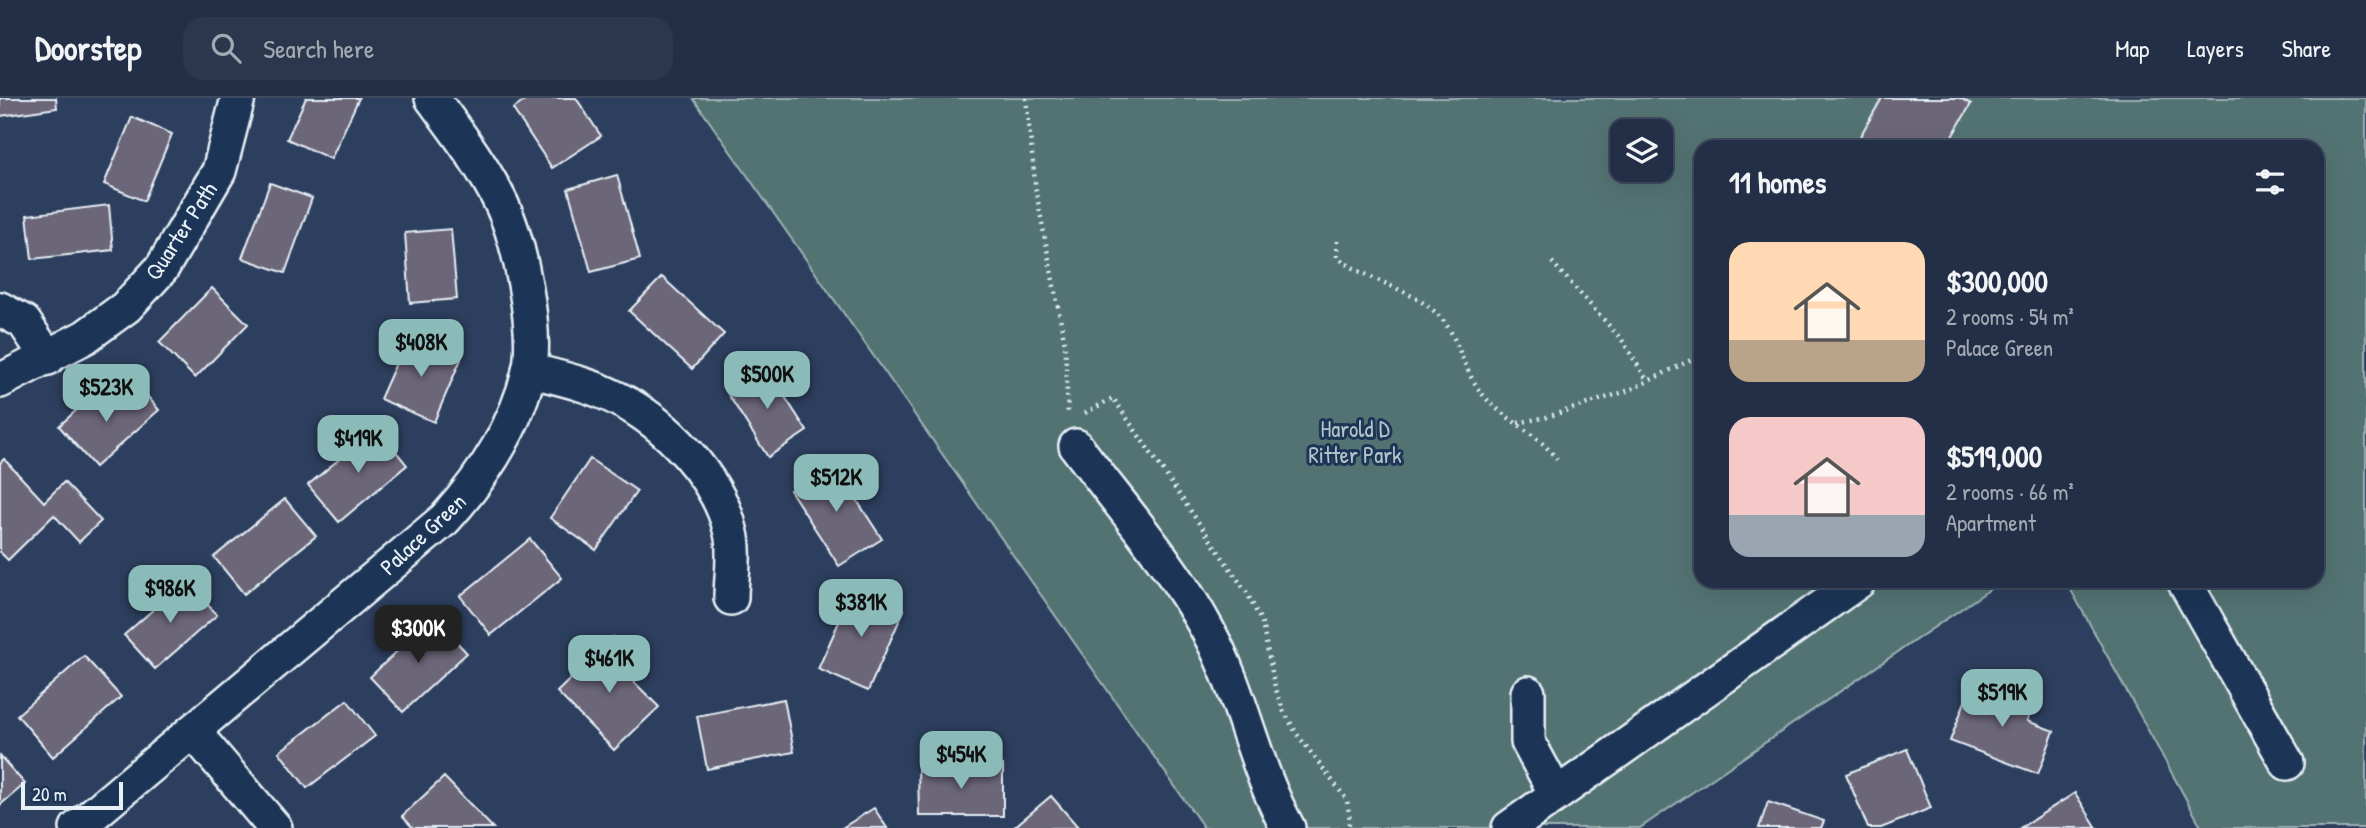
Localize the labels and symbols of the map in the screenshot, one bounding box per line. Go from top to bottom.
street label: Quarter Path [137,175,224,286]
pin: $408K [372,320,470,379]
pin: $500K [718,352,816,411]
pin: $523K [57,364,155,424]
park label: Harold D Ritter Park [1308,413,1402,470]
pin: $419K [309,416,407,475]
pin: $512K [787,454,885,514]
street label: Palace Green [373,486,472,582]
pin: $986K [121,566,219,625]
pin: $381K [812,580,910,639]
pin: $300K [369,606,467,665]
pin: $461K [560,636,658,695]
pin: $519K [1953,670,2051,729]
pin: $454K [912,732,1010,791]
scale bar [21,779,122,811]

